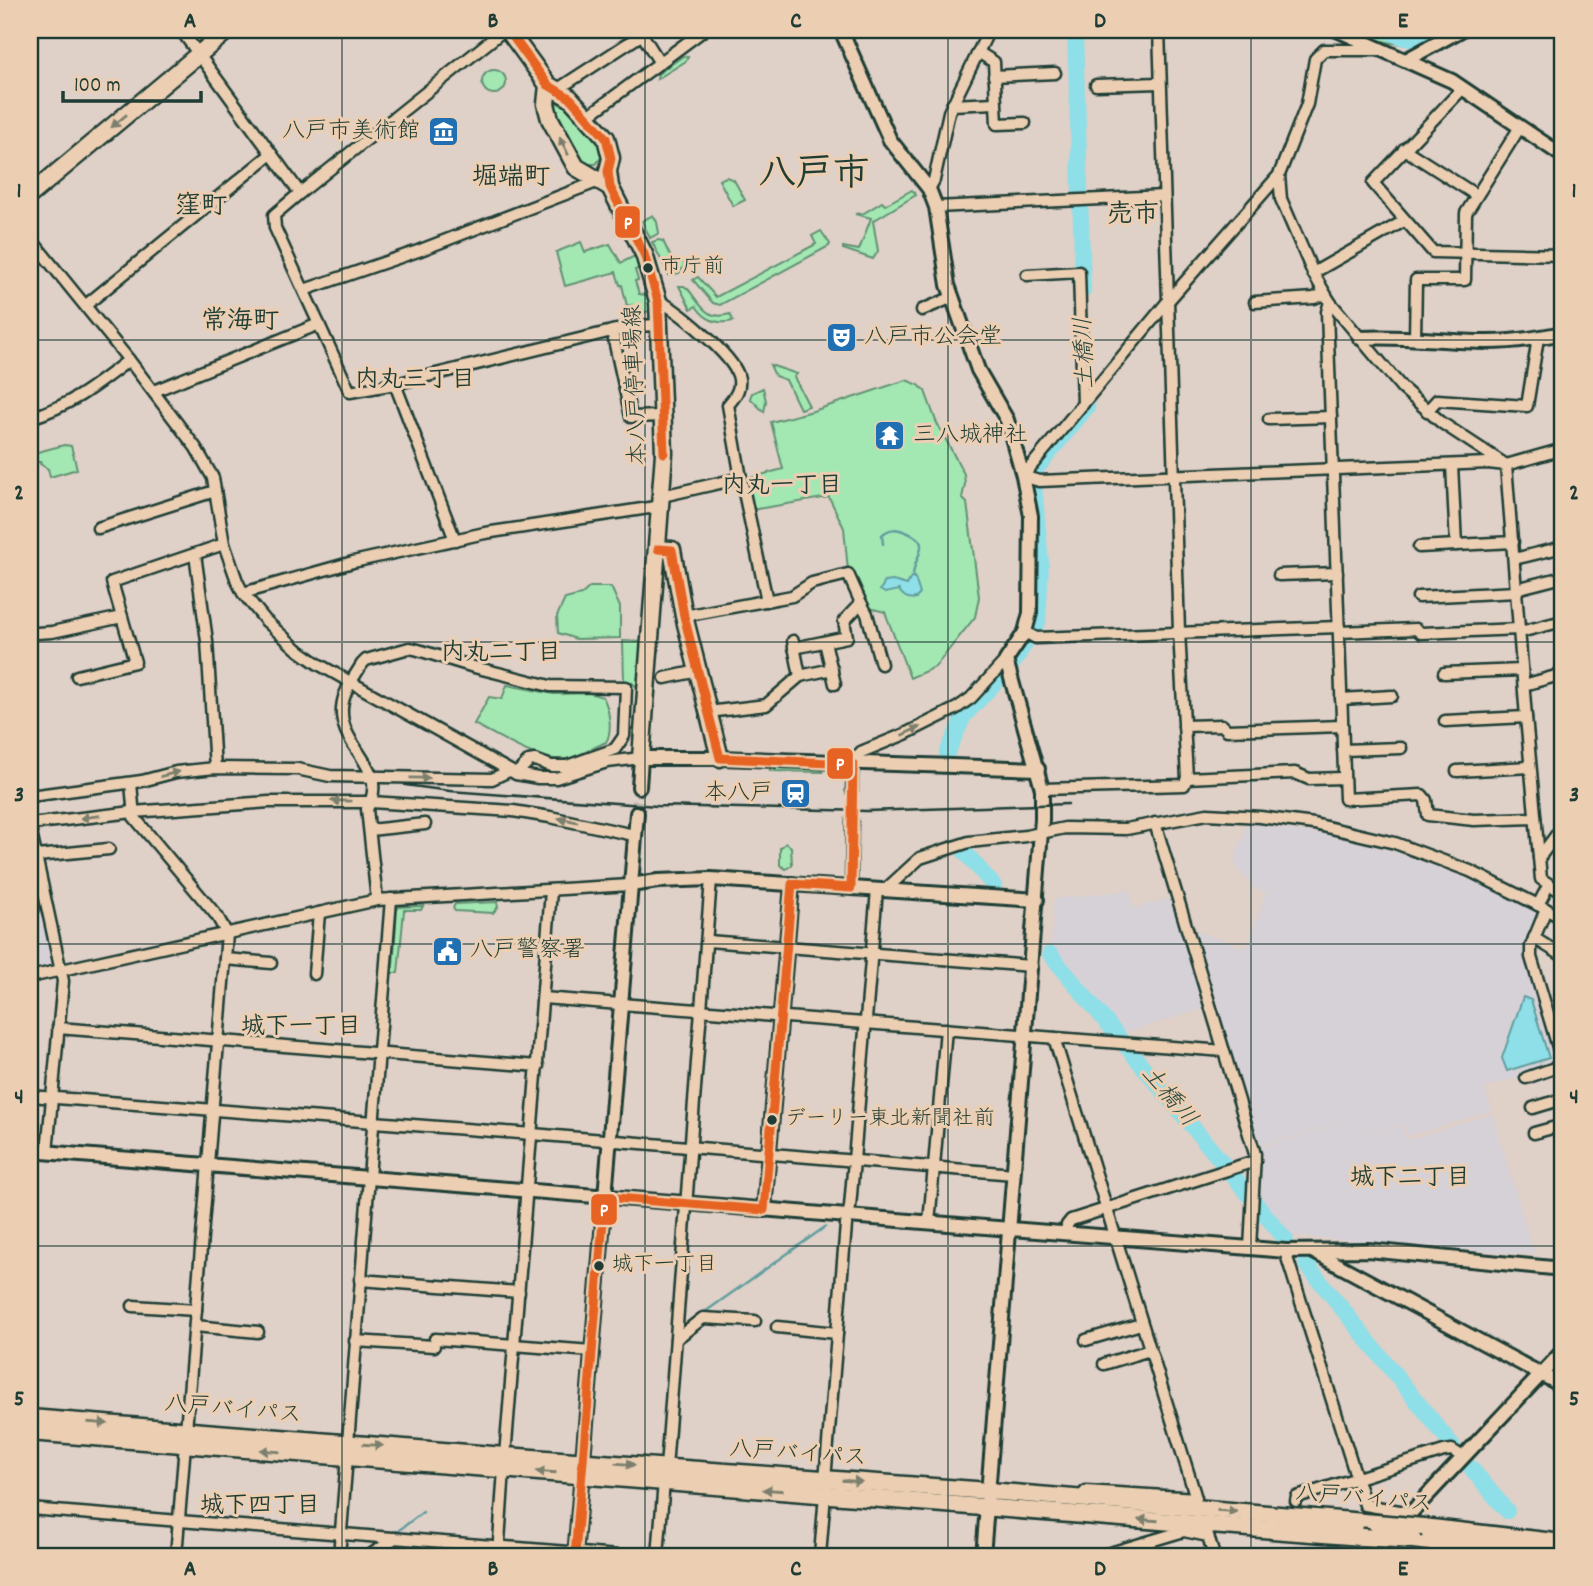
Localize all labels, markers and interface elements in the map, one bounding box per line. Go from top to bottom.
text: A [184,6,196,39]
text: B [488,6,499,39]
text: C [790,6,802,39]
text: D [1094,6,1106,39]
text: E [1398,6,1409,39]
scale bar [63,60,201,104]
text: 100 m [74,72,121,102]
one-way arrow [111,113,128,128]
museum icon: 八戸市美術館 [426,115,460,149]
place label: 八戸市美術館 [282,116,420,149]
one-way arrow [558,136,569,156]
district label: 八戸市 [759,150,870,203]
district label: 堀端町 [472,160,550,197]
text: 1 [16,176,22,209]
text: 1 [1571,176,1577,209]
district label: 窪町 [175,189,227,226]
district label: 売市 [1107,197,1159,234]
line badge: P [614,205,641,239]
text: P [624,212,633,239]
place label: 市庁前 [661,253,724,283]
marker: 市庁前 [641,261,655,275]
district label: 常海町 [201,304,279,341]
street label: 本八戸停車場線 [618,304,656,466]
water label: 土橋川 [1068,316,1104,390]
theatre icon: 八戸市公会堂 [824,321,858,355]
place label: 八戸市公会堂 [864,322,1002,355]
district label: 内丸三丁目 [355,364,475,398]
temple icon: 三八城神社 [873,419,907,453]
place label: 三八城神社 [913,420,1028,453]
district label: 内丸一丁目 [722,470,842,504]
text: 2 [14,478,24,511]
text: 2 [1569,478,1579,511]
district label: 内丸二丁目 [441,637,561,671]
one-way arrow [901,725,921,737]
line badge: P [826,747,854,780]
text: P [836,753,845,780]
one-way arrow [159,768,181,779]
one-way arrow [409,772,431,784]
station icon: 本八戸 [779,777,813,811]
place label: 本八戸 [704,778,773,811]
text: 3 [14,780,24,813]
text: 3 [1569,780,1579,813]
one-way arrow [330,795,352,807]
one-way arrow [79,812,101,823]
one-way arrow [557,815,579,826]
public building icon: 八戸警察署 [430,934,464,968]
place label: 八戸警察署 [470,935,585,968]
district label: 城下一丁目 [241,1011,361,1045]
water label: 土橋川 [1132,1058,1204,1136]
text: 4 [14,1082,24,1115]
text: 4 [1569,1082,1579,1115]
place label: デーリー東北新聞社前 [785,1105,995,1135]
marker: デーリー東北新聞社前 [765,1113,779,1127]
district label: 城下二丁目 [1350,1162,1470,1196]
line badge: P [590,1193,618,1226]
text: P [600,1199,609,1226]
place label: 城下一丁目 [612,1251,717,1281]
marker: 城下一丁目 [592,1259,606,1273]
text: 5 [14,1384,24,1417]
text: 5 [1569,1384,1579,1417]
street label: 八戸バイパス [163,1389,303,1433]
one-way arrow [87,1418,109,1429]
street label: 八戸バイパス [728,1434,868,1476]
one-way arrow [363,1440,385,1451]
one-way arrow [259,1445,281,1456]
one-way arrow [614,1459,636,1470]
one-way arrow [535,1467,557,1478]
one-way arrow [841,1476,863,1487]
street label: 八戸バイパス [1294,1478,1434,1522]
one-way arrow [761,1484,783,1495]
district label: 城下四丁目 [200,1490,320,1524]
one-way arrow [1217,1506,1239,1517]
one-way arrow [1136,1514,1158,1525]
text: A [184,1554,196,1586]
text: B [488,1554,499,1586]
text: C [790,1554,802,1586]
text: D [1094,1554,1106,1586]
text: E [1398,1554,1409,1586]

